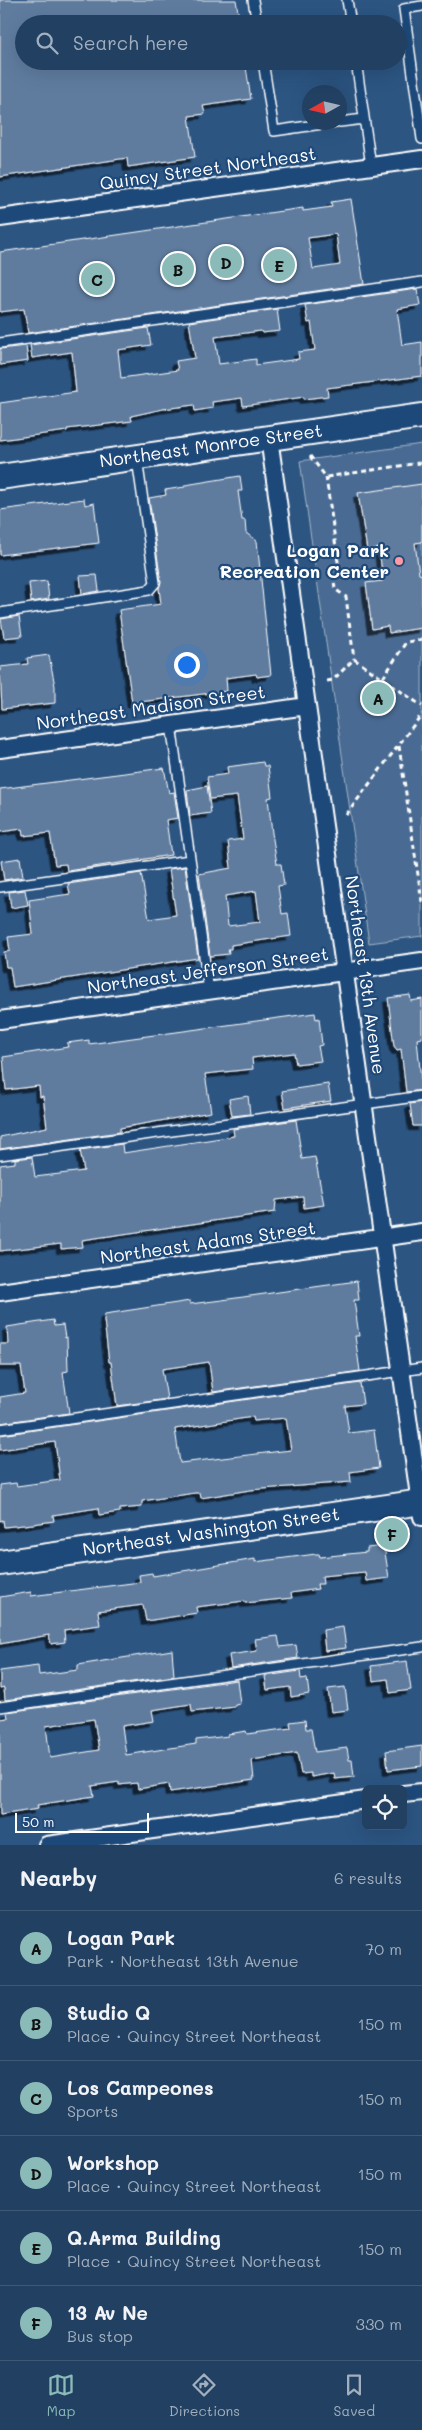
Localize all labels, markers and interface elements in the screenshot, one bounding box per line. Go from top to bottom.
search box [15,15,407,70]
icon: search [33,29,61,57]
text: Search here [73,30,189,55]
north arrow [302,85,347,130]
street label: Quincy Street Northeast [98,141,318,195]
pin: D [210,243,242,281]
pin: E [263,246,295,284]
pin: B [162,250,194,288]
pin: C [81,260,113,298]
street label: Northeast Monroe Street [98,417,324,473]
place label: Logan Park Recreation Center [220,538,389,583]
marker: Logan Park Recreation Center [393,555,405,567]
your location [174,652,200,678]
street label: Northeast Madison Street [35,679,267,735]
pin: A [362,679,394,717]
street label: Northeast 13th Avenue [340,874,392,1076]
street label: Northeast Jefferson Street [86,941,330,999]
street label: Northeast Adams Street [99,1215,317,1269]
street label: Northeast Washington Street [81,1501,341,1561]
pin: F [376,1515,408,1553]
map controls [362,1785,407,1830]
button: locate [362,1785,407,1830]
scale bar [15,1810,149,1833]
text: 50 m [22,1812,54,1831]
text: Nearby [20,1864,97,1891]
text: 6 results [334,1867,402,1888]
text: Logan Park [67,1925,175,1950]
text: A [30,1938,42,1959]
text: 70 m [365,1938,402,1959]
text: Park · Northeast 13th Avenue [67,1950,299,1971]
text: Studio Q [67,2000,150,2025]
text: B [31,2013,41,2034]
text: 150 m [358,2013,402,2034]
text: Place · Quincy Street Northeast [67,2025,321,2046]
text: Los Campeones [67,2075,213,2100]
text: C [30,2088,42,2109]
text: 150 m [358,2088,402,2109]
text: Sports [67,2100,118,2121]
text: Workshop [67,2150,159,2175]
text: D [30,2163,42,2184]
text: 150 m [358,2163,402,2184]
text: Place · Quincy Street Northeast [67,2175,321,2196]
text: Q.Arma Building [67,2225,221,2250]
text: E [31,2238,41,2259]
text: 150 m [358,2238,402,2259]
text: Place · Quincy Street Northeast [67,2250,321,2271]
text: 13 Av Ne [67,2300,148,2325]
text: F [31,2313,41,2334]
text: 330 m [356,2313,402,2334]
text: Bus stop [67,2325,133,2346]
tab: Map [47,2371,75,2420]
tab: Directions [169,2371,240,2420]
tab: Saved [334,2371,375,2420]

